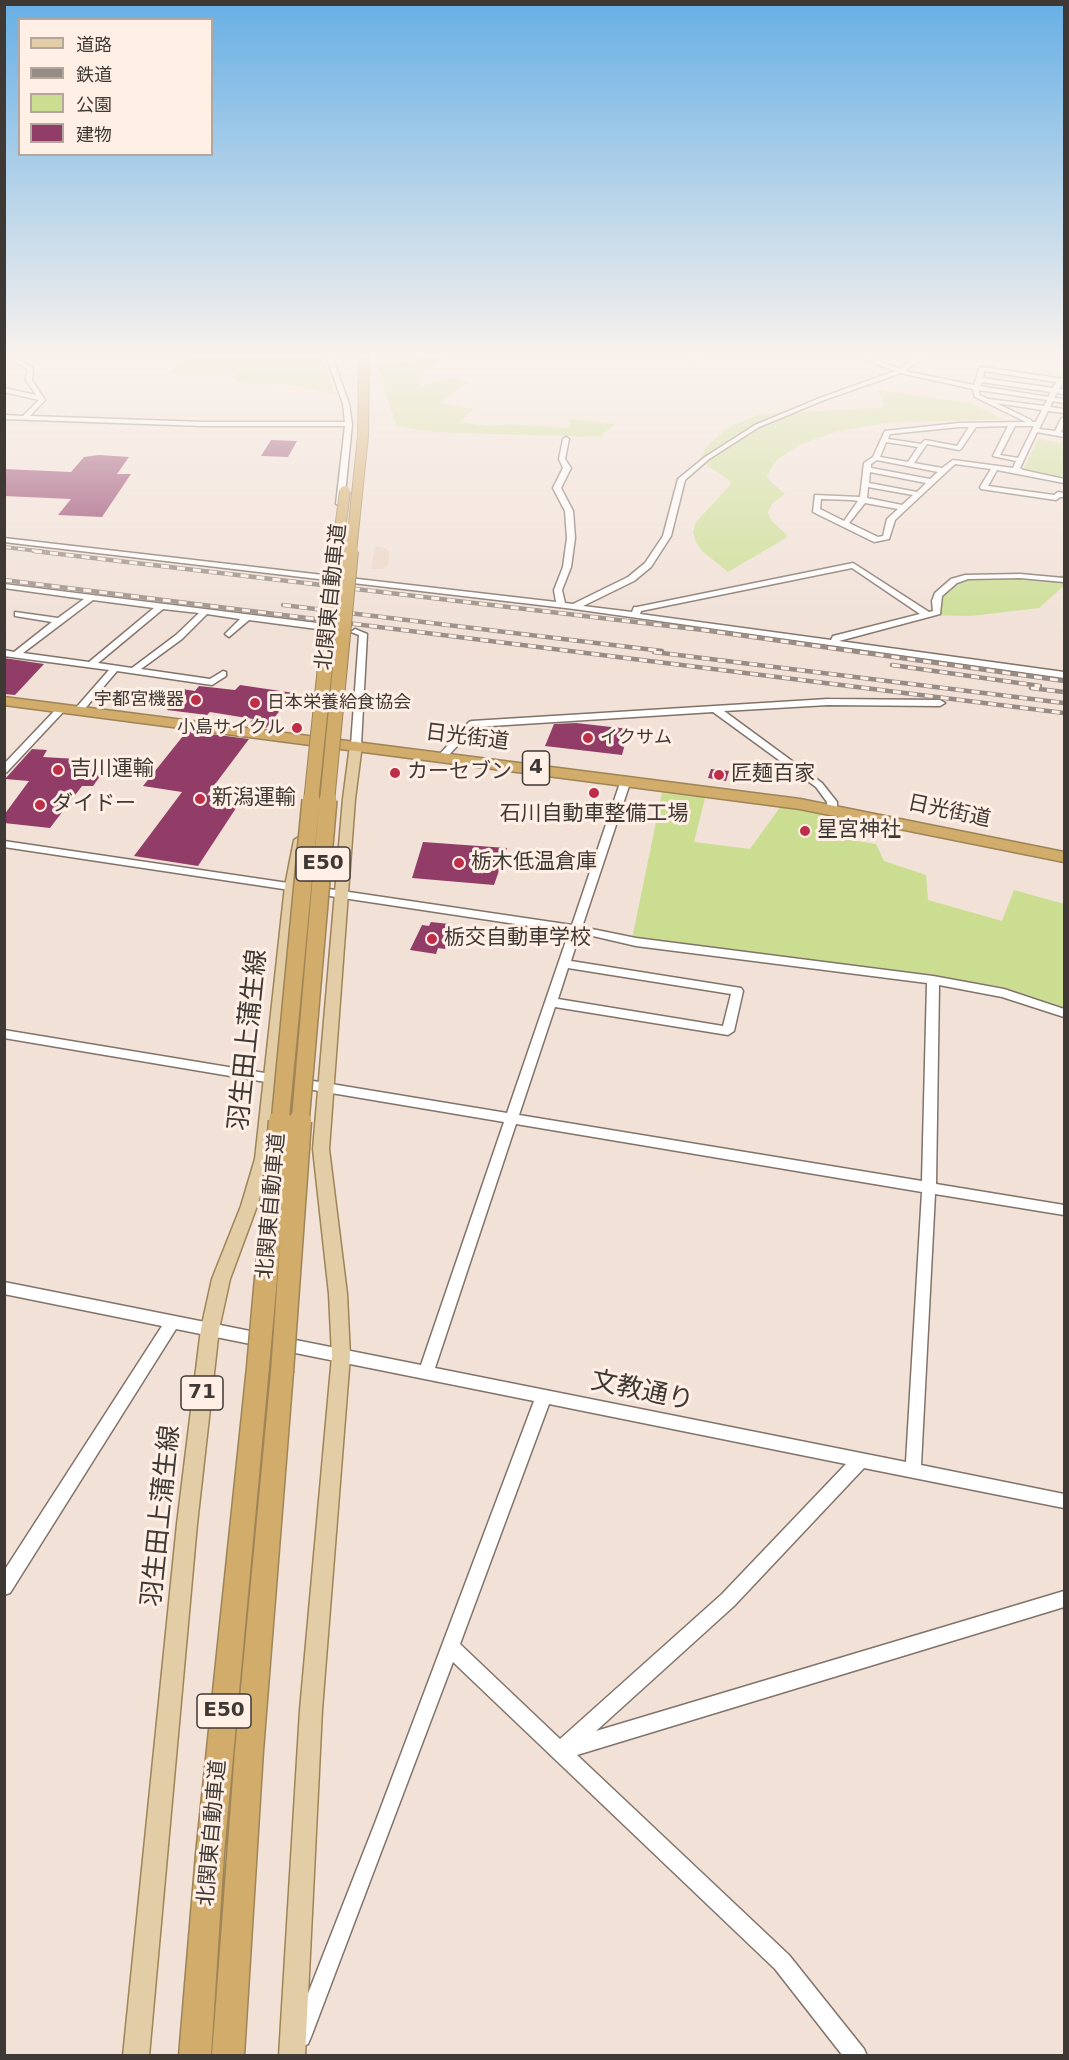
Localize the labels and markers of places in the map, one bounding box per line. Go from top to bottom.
place label: 宇都宮機器 [94,689,184,711]
place label: 日本栄養給食協会 [267,692,411,714]
marker: 宇都宮機器 [189,693,203,707]
marker: 日本栄養給食協会 [248,696,262,710]
place label: 小島サイクル [177,717,285,739]
marker: 小島サイクル [290,721,304,735]
place label: イクサム [600,727,672,749]
marker: イクサム [581,731,595,745]
place label: 吉川運輸 [70,757,154,783]
place label: カーセブン [407,760,512,786]
place label: 匠麺百家 [731,762,815,788]
marker: 吉川運輸 [51,763,65,777]
marker: カーセブン [388,766,402,780]
marker: 匠麺百家 [712,768,726,782]
place label: 新潟運輸 [212,786,296,812]
marker: 石川自動車整備工場 [587,786,601,800]
place label: ダイドー [52,792,136,818]
marker: 新潟運輸 [193,792,207,806]
marker: ダイドー [33,798,47,812]
place label: 石川自動車整備工場 [500,802,688,828]
place label: 星宮神社 [817,818,901,844]
marker: 星宮神社 [798,824,812,838]
place label: 栃木低温倉庫 [471,850,597,876]
marker: 栃木低温倉庫 [452,856,466,870]
place label: 栃交自動車学校 [444,926,591,952]
marker: 栃交自動車学校 [425,932,439,946]

